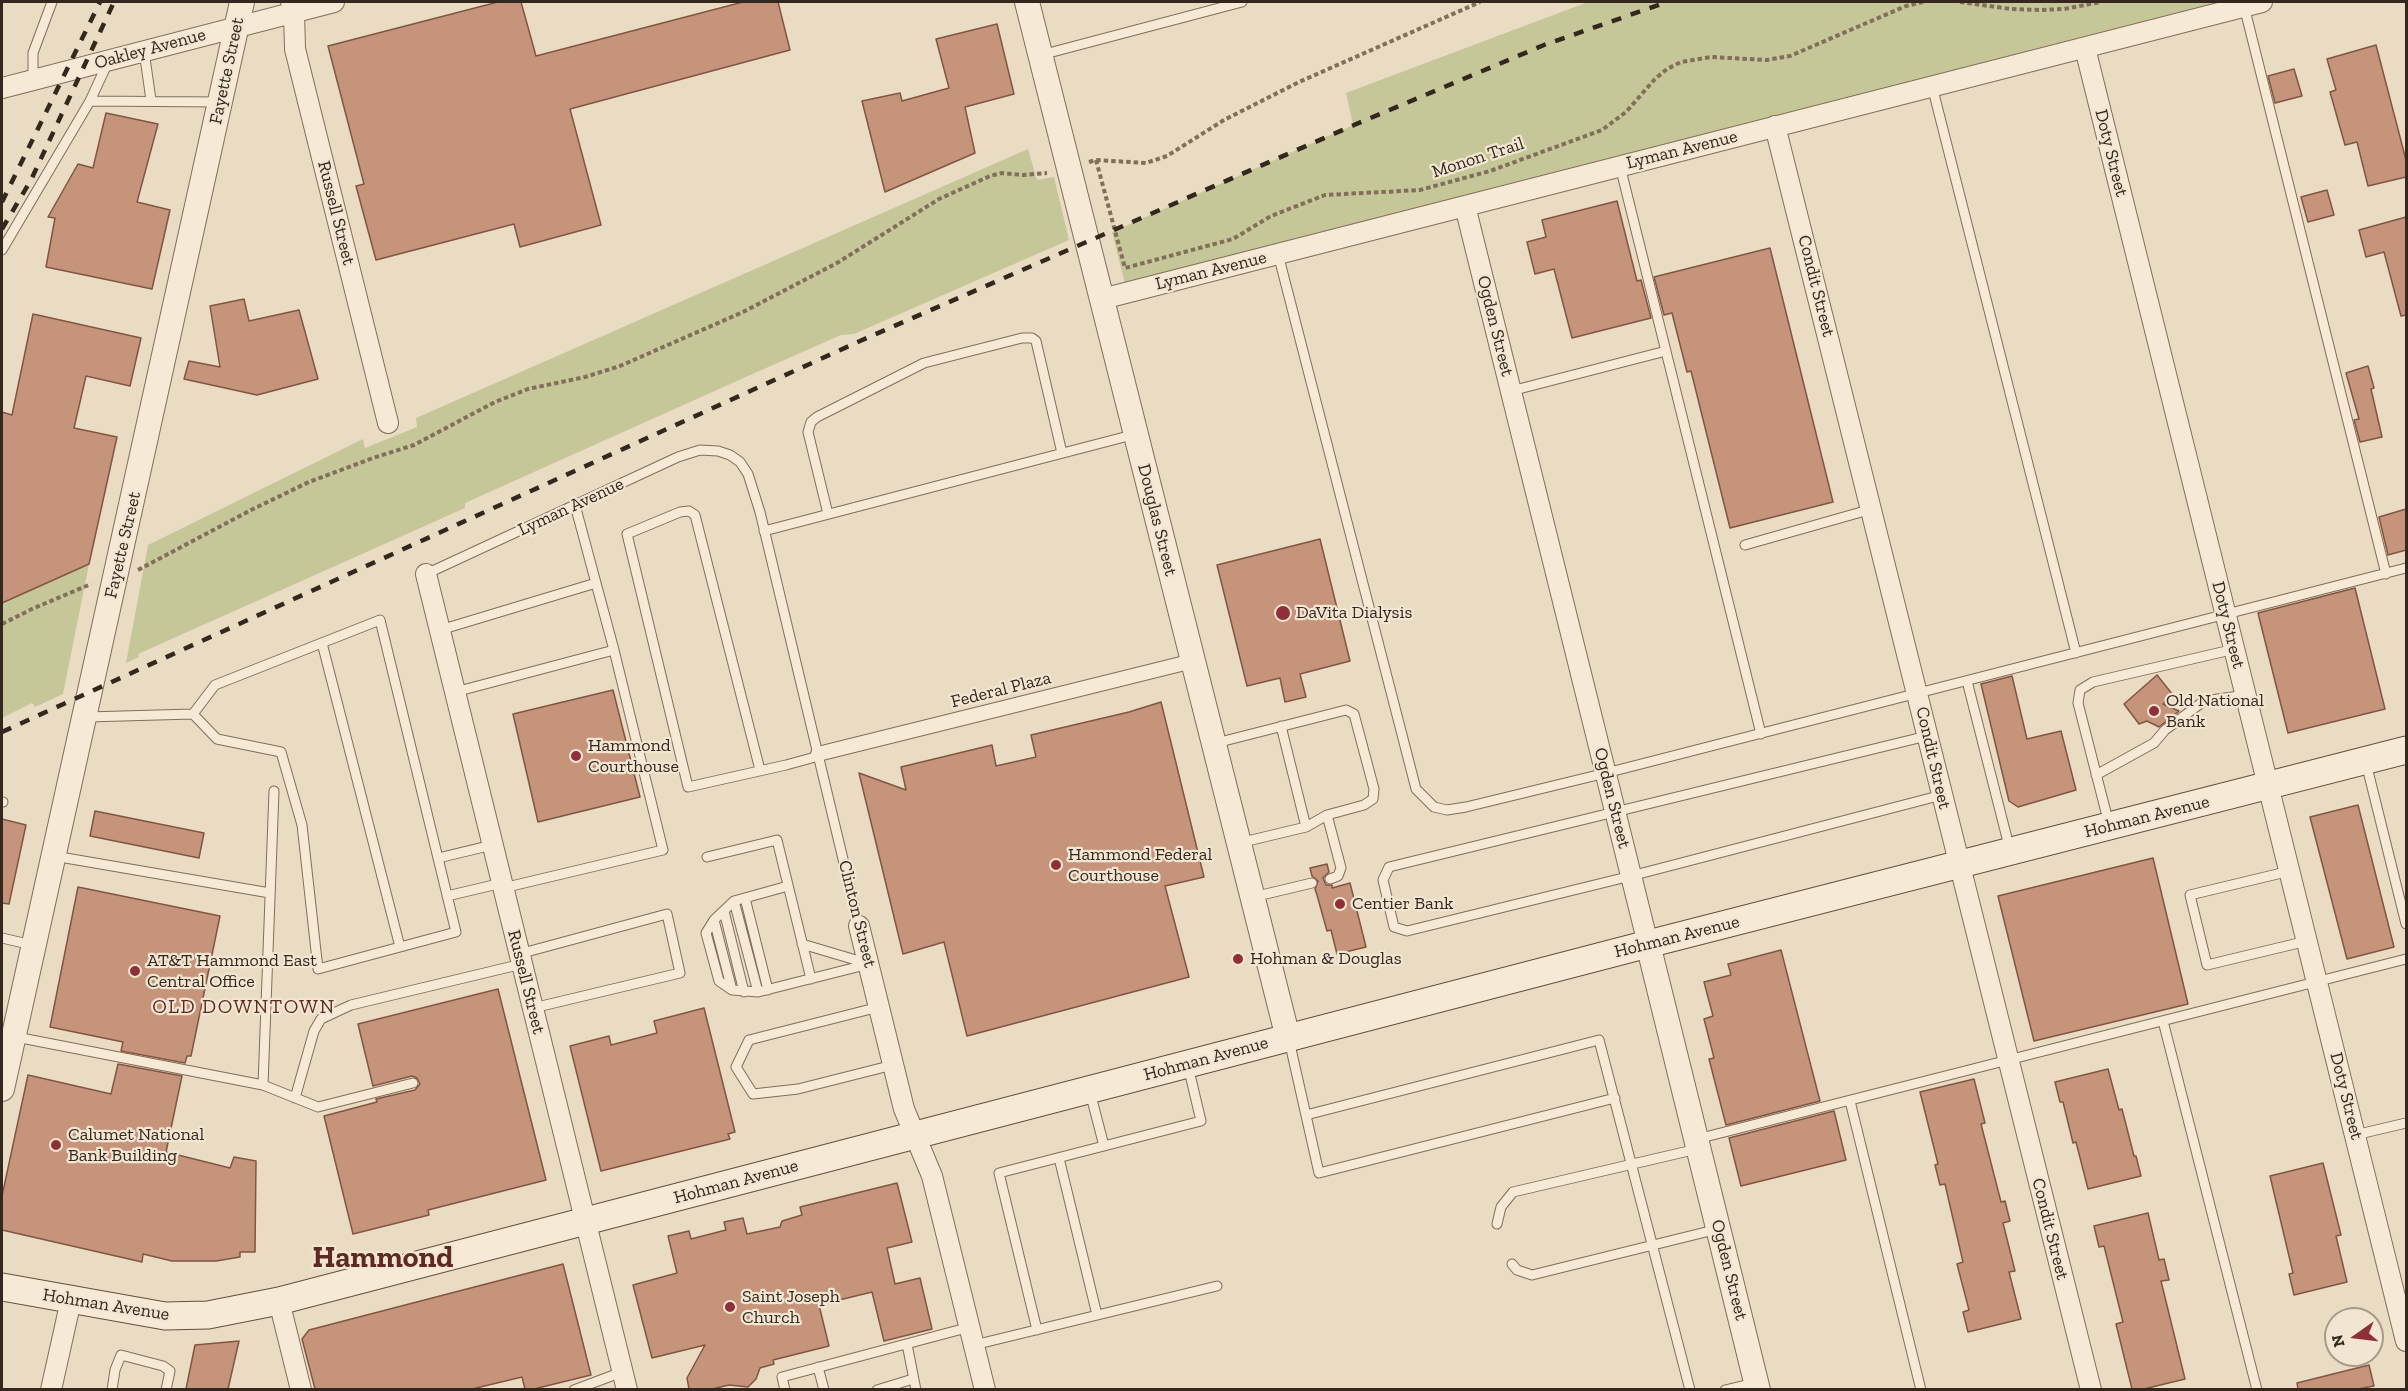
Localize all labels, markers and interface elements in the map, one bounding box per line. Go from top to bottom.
street label: Fayette Street [205,16,249,126]
street label: Oakley Avenue [92,24,208,74]
street label: Doty Street [2090,107,2132,199]
street label: Lyman Avenue [1624,126,1740,174]
street label: Monon Trail [1429,133,1527,183]
street label: Russell Street [313,159,359,267]
street label: Condit Street [1793,233,1839,339]
street label: Lyman Avenue [1153,247,1269,295]
street label: Ogden Street [1472,273,1518,379]
street label: Douglas Street [1133,462,1181,578]
street label: Lyman Avenue [515,473,627,541]
street label: Fayette Street [100,490,146,600]
street label: Doty Street [2207,579,2249,671]
place label: DaVita Dialysis [1296,602,1412,624]
marker: DaVita Dialysis [1274,604,1292,622]
street label: Federal Plaza [949,667,1053,713]
place label: Old National Bank [2166,690,2264,732]
marker: Old National Bank [2147,704,2161,718]
street label: Condit Street [1911,705,1955,811]
place label: Hammond Courthouse [588,735,679,777]
street label: Ogden Street [1589,745,1635,851]
marker: Hammond Courthouse [569,749,583,763]
street label: Hohman Avenue [2082,791,2212,843]
place label: Hammond Federal Courthouse [1068,844,1212,886]
street label: Clinton Street [833,858,881,970]
marker: Hammond Federal Courthouse [1049,858,1063,872]
place label: Centier Bank [1352,893,1453,915]
marker: Centier Bank [1333,897,1347,911]
street label: Hohman Avenue [1612,911,1742,963]
street label: Russell Street [503,928,549,1036]
place label: Hohman & Douglas [1250,948,1402,970]
place label: AT&T Hammond East Central Office [147,950,317,992]
marker: Hohman & Douglas [1231,952,1245,966]
marker: AT&T Hammond East Central Office [128,964,142,978]
district label: OLD DOWNTOWN [152,995,336,1019]
street label: Hohman Avenue [1141,1032,1271,1086]
street label: Doty Street [2325,1050,2367,1142]
place label: Calumet National Bank Building [68,1124,204,1166]
marker: Calumet National Bank Building [49,1138,63,1152]
street label: Hohman Avenue [671,1155,801,1209]
street label: Condit Street [2027,1176,2073,1282]
street label: Ogden Street [1706,1217,1752,1323]
district label: Hammond [313,1240,453,1276]
street label: Hohman Avenue [41,1284,171,1326]
place label: Saint Joseph Church [742,1286,840,1328]
marker: Saint Joseph Church [723,1300,737,1314]
north arrow [2324,1307,2384,1367]
text: N [2327,1333,2349,1349]

